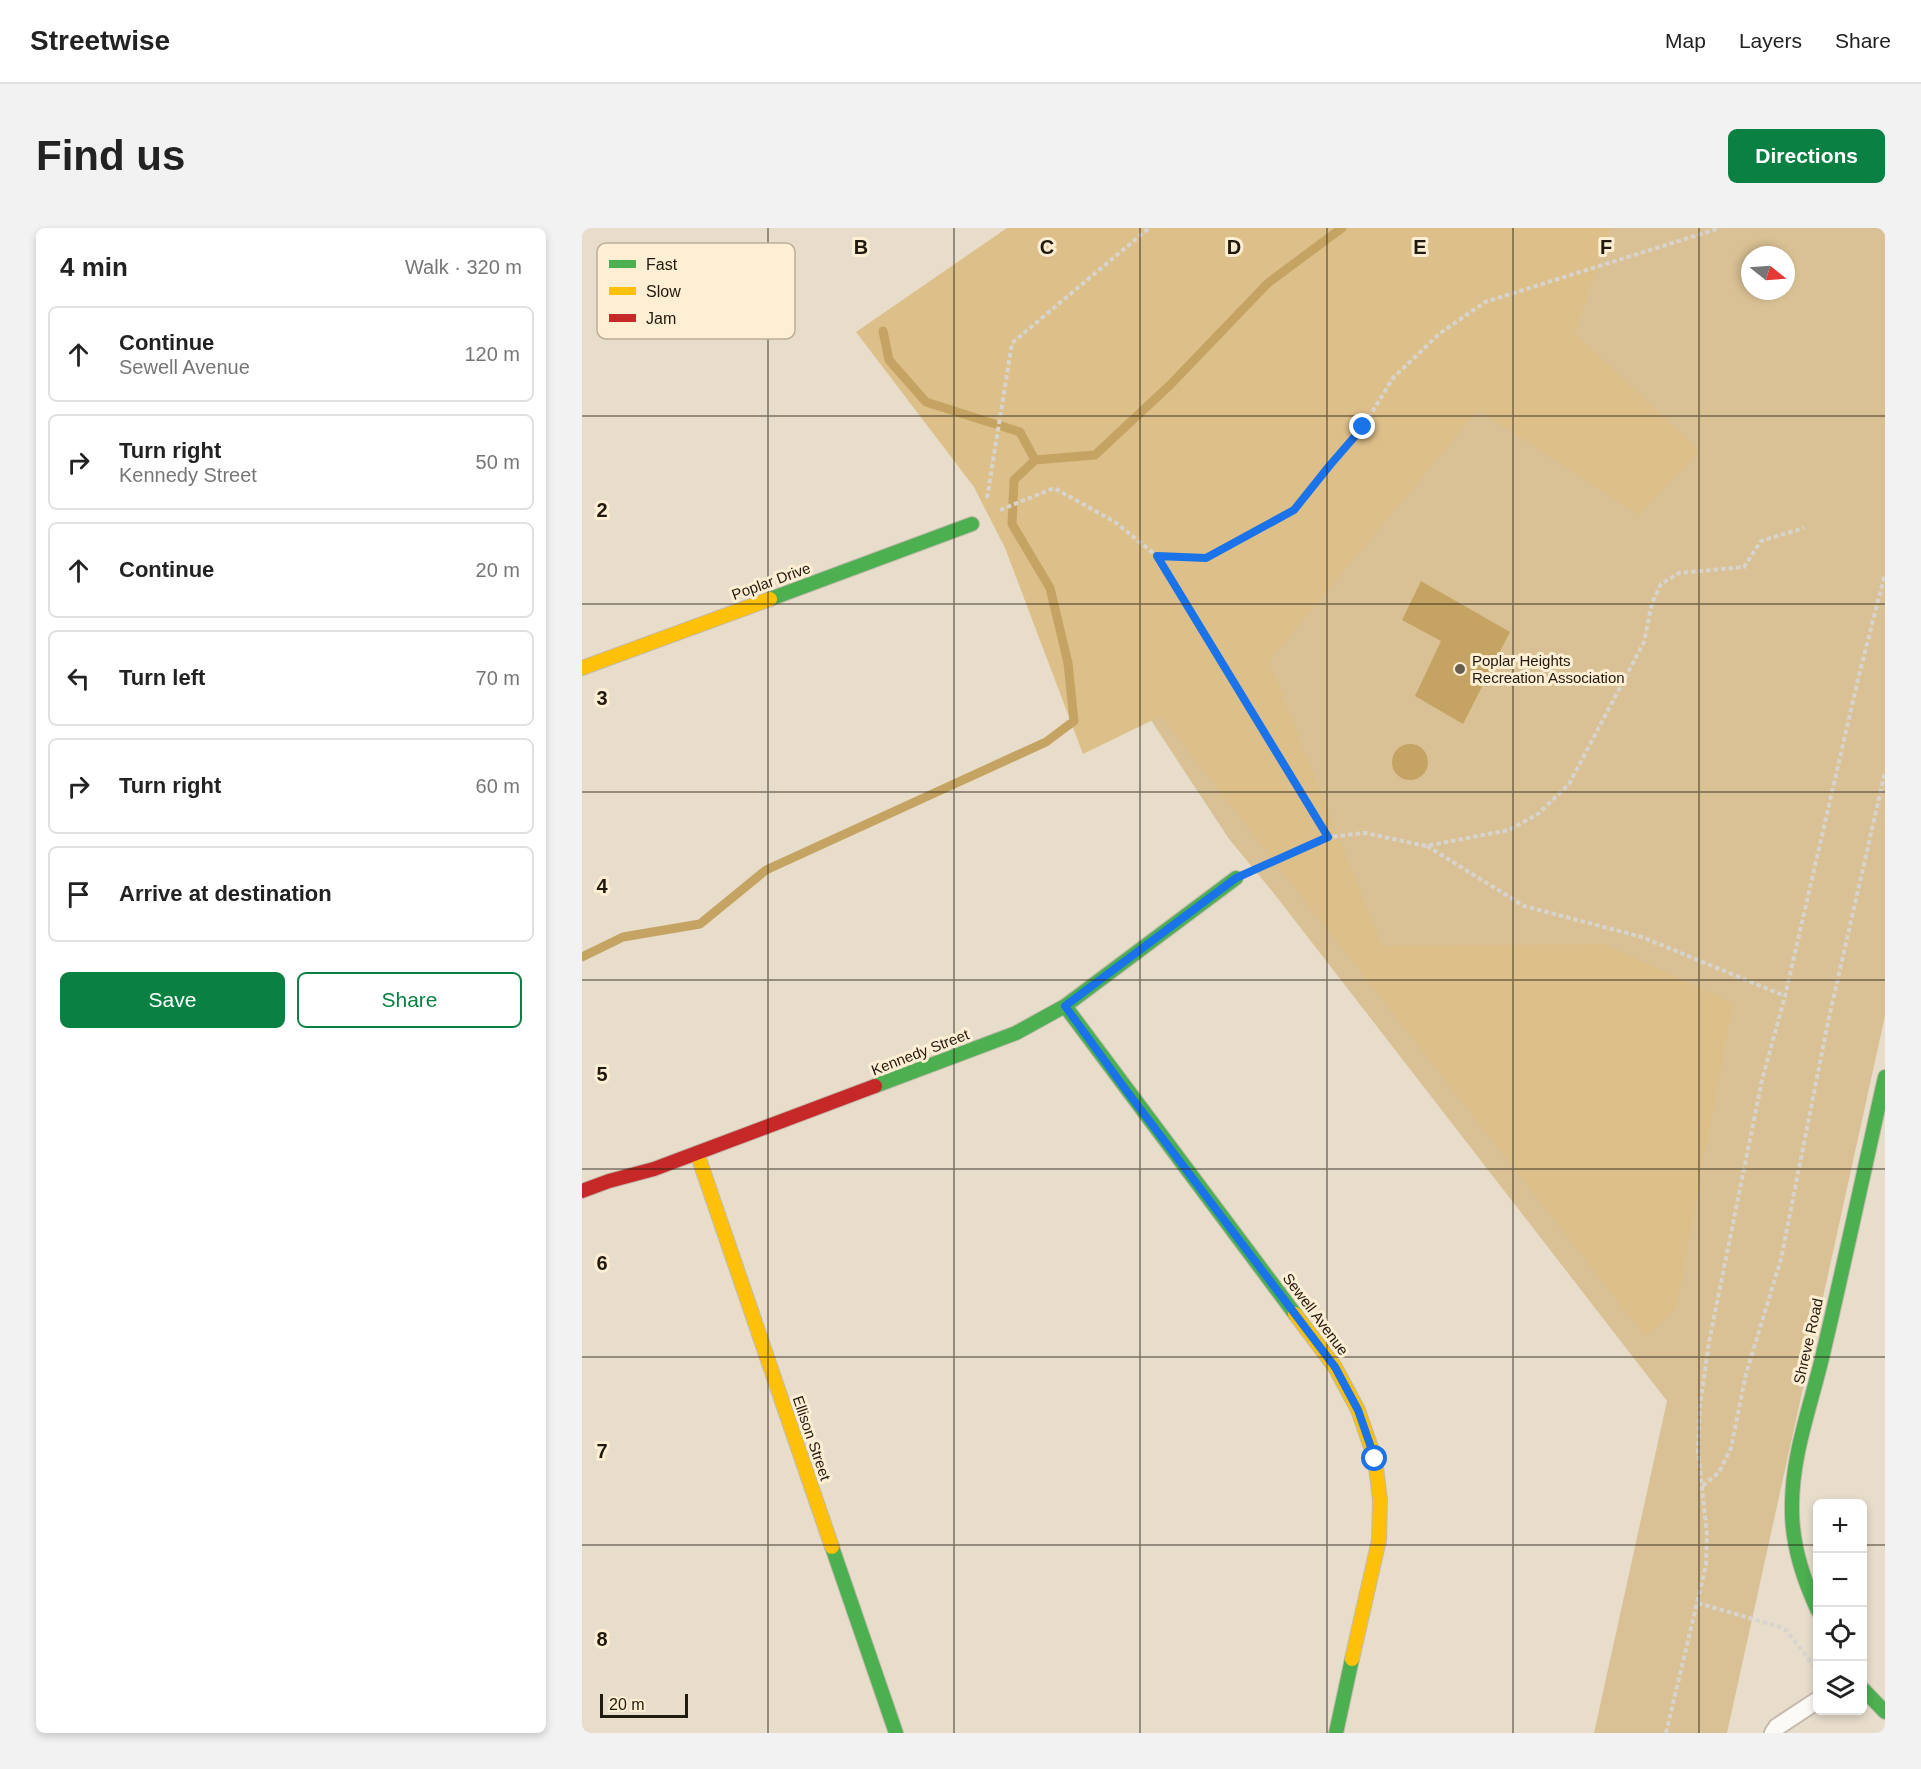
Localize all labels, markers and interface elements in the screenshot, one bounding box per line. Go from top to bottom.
text: Streetwise [30,25,170,56]
text: Map [1665,29,1706,52]
text: Layers [1739,29,1802,52]
text: Share [1835,29,1891,52]
button: Directions [1728,129,1885,183]
text: Find us [36,132,185,179]
text: B [854,236,868,258]
text: C [1040,236,1054,258]
text: D [1227,236,1241,258]
text: E [1413,236,1427,258]
text: F [1600,236,1612,258]
legend [597,243,795,339]
north arrow [1741,246,1795,300]
text: 4 min [60,252,128,282]
text: Walk · 320 m [405,256,522,278]
text: Fast [646,256,678,273]
text: Slow [646,283,681,300]
text: Jam [646,310,676,327]
text: Continue [119,330,214,355]
icon: ahead [62,338,95,371]
text: 120 m [464,343,520,365]
text: Sewell Avenue [119,356,250,378]
route end [1349,413,1375,439]
text: Turn right [119,438,221,463]
icon: right [62,446,95,479]
text: 50 m [476,451,520,473]
text: Kennedy Street [119,464,257,486]
text: 2 [596,499,608,521]
icon: ahead [62,554,95,587]
text: Continue [119,557,214,582]
text: 20 m [476,559,520,581]
street label: Poplar Drive [729,559,813,603]
place label: Poplar Heights Recreation Association [1472,652,1625,686]
icon: left [62,662,95,695]
marker: Poplar Heights Recreation Association [1453,662,1467,676]
text: Turn left [119,665,205,690]
text: 70 m [476,667,520,689]
text: 3 [596,687,608,709]
icon: right [62,770,95,803]
text: Turn right [119,773,221,798]
text: 60 m [476,775,520,797]
text: 4 [596,875,608,897]
icon: arrive [62,878,95,911]
text: Arrive at destination [119,881,332,906]
button: Save [60,972,285,1028]
button: Share [297,972,522,1028]
street label: Kennedy Street [869,1025,972,1078]
text: 5 [596,1063,608,1085]
text: 6 [596,1252,608,1274]
street label: Sewell Avenue [1280,1270,1352,1358]
street label: Shreve Road [1790,1296,1826,1386]
street label: Ellison Street [790,1393,835,1483]
text: 7 [596,1440,608,1462]
route start [1361,1445,1387,1471]
map controls [1813,1499,1867,1715]
button: + [1813,1499,1867,1553]
button: − [1813,1553,1867,1607]
button: locate [1813,1607,1867,1661]
text: 8 [596,1628,608,1650]
button: layers [1813,1661,1867,1715]
scale bar [600,1691,688,1718]
text: 20 m [609,1696,645,1713]

